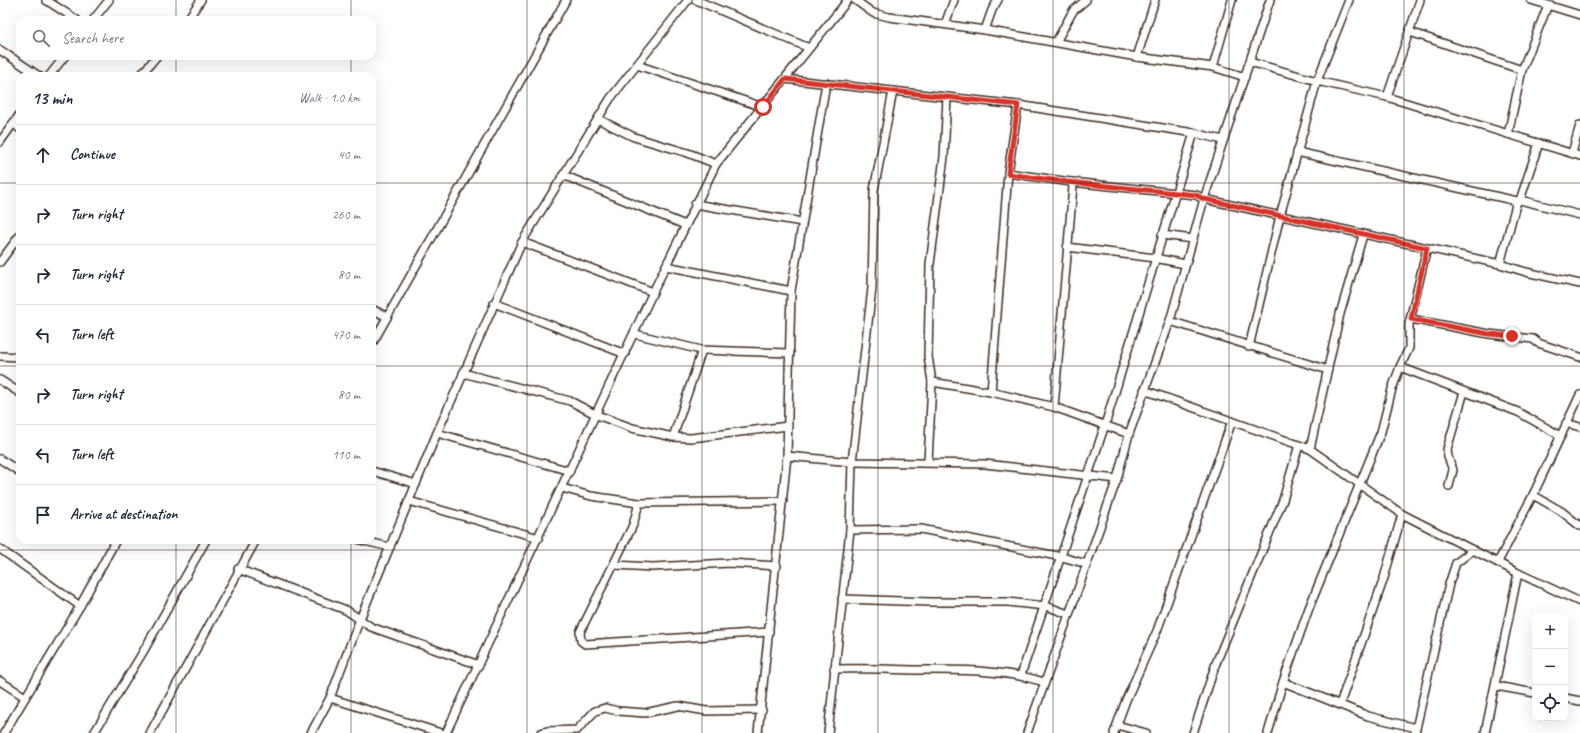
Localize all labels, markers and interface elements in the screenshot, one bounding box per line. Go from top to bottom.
search box [16,16,376,60]
icon: search [30,27,52,49]
text: Search here [62,29,123,48]
text: 13 min [32,88,72,109]
text: Walk · 1.0 km [299,90,360,106]
route start [754,98,772,116]
icon: ahead [32,144,54,166]
text: Continue [70,145,115,164]
text: 40 m [338,147,360,163]
icon: right [32,204,54,226]
text: Turn right [70,205,123,224]
text: 260 m [332,207,360,223]
icon: right [32,264,54,286]
text: Turn right [70,265,123,284]
text: 80 m [338,267,360,283]
icon: left [32,324,54,346]
text: Turn left [70,325,113,344]
text: 470 m [332,327,360,343]
route end [1503,327,1521,345]
icon: right [32,384,54,406]
text: Turn right [70,385,123,404]
text: 80 m [338,387,360,403]
icon: left [32,444,54,466]
text: Turn left [70,445,113,464]
text: 110 m [332,447,360,463]
icon: arrive [32,504,54,526]
text: Arrive at destination [70,505,177,524]
map controls [1532,613,1568,721]
button: + [1532,613,1568,649]
button: − [1532,649,1568,685]
button: locate [1532,685,1568,721]

